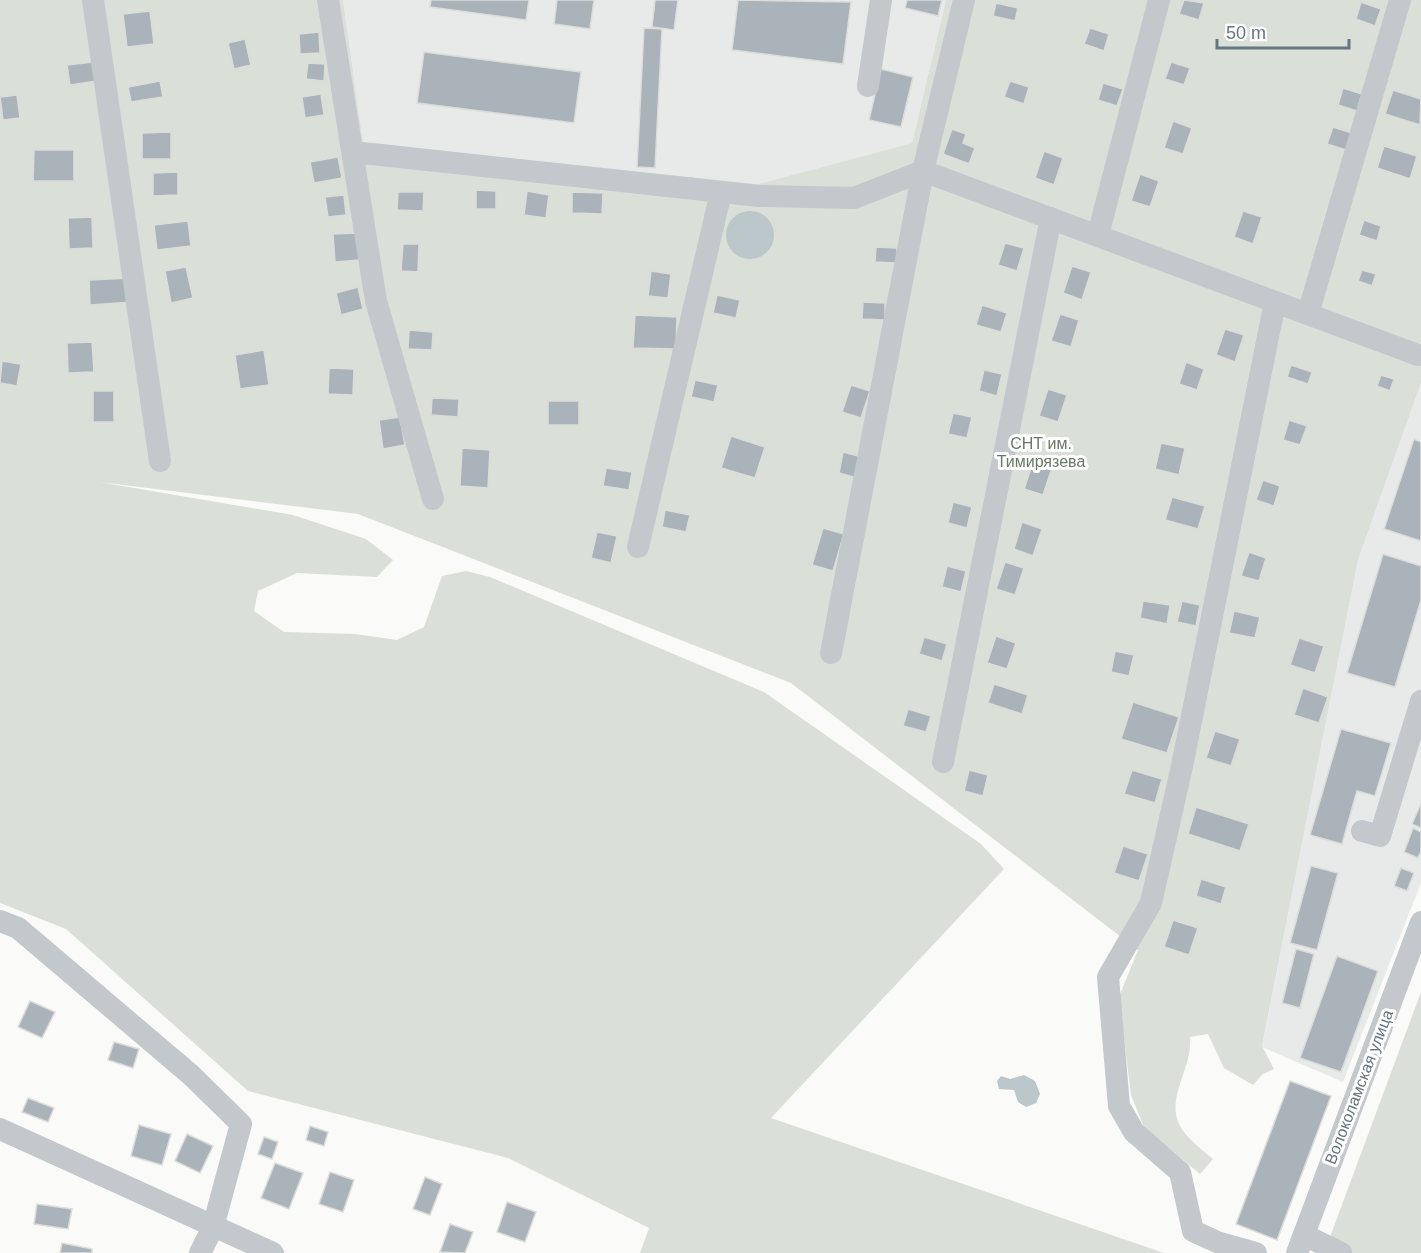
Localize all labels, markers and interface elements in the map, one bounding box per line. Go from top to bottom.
scale bar [1217,12,1349,50]
text: 50 m [1226,23,1266,43]
park label: СНТ им. Тимирязева [997,435,1085,470]
street label: Волоколамская улица [1322,1007,1396,1167]

